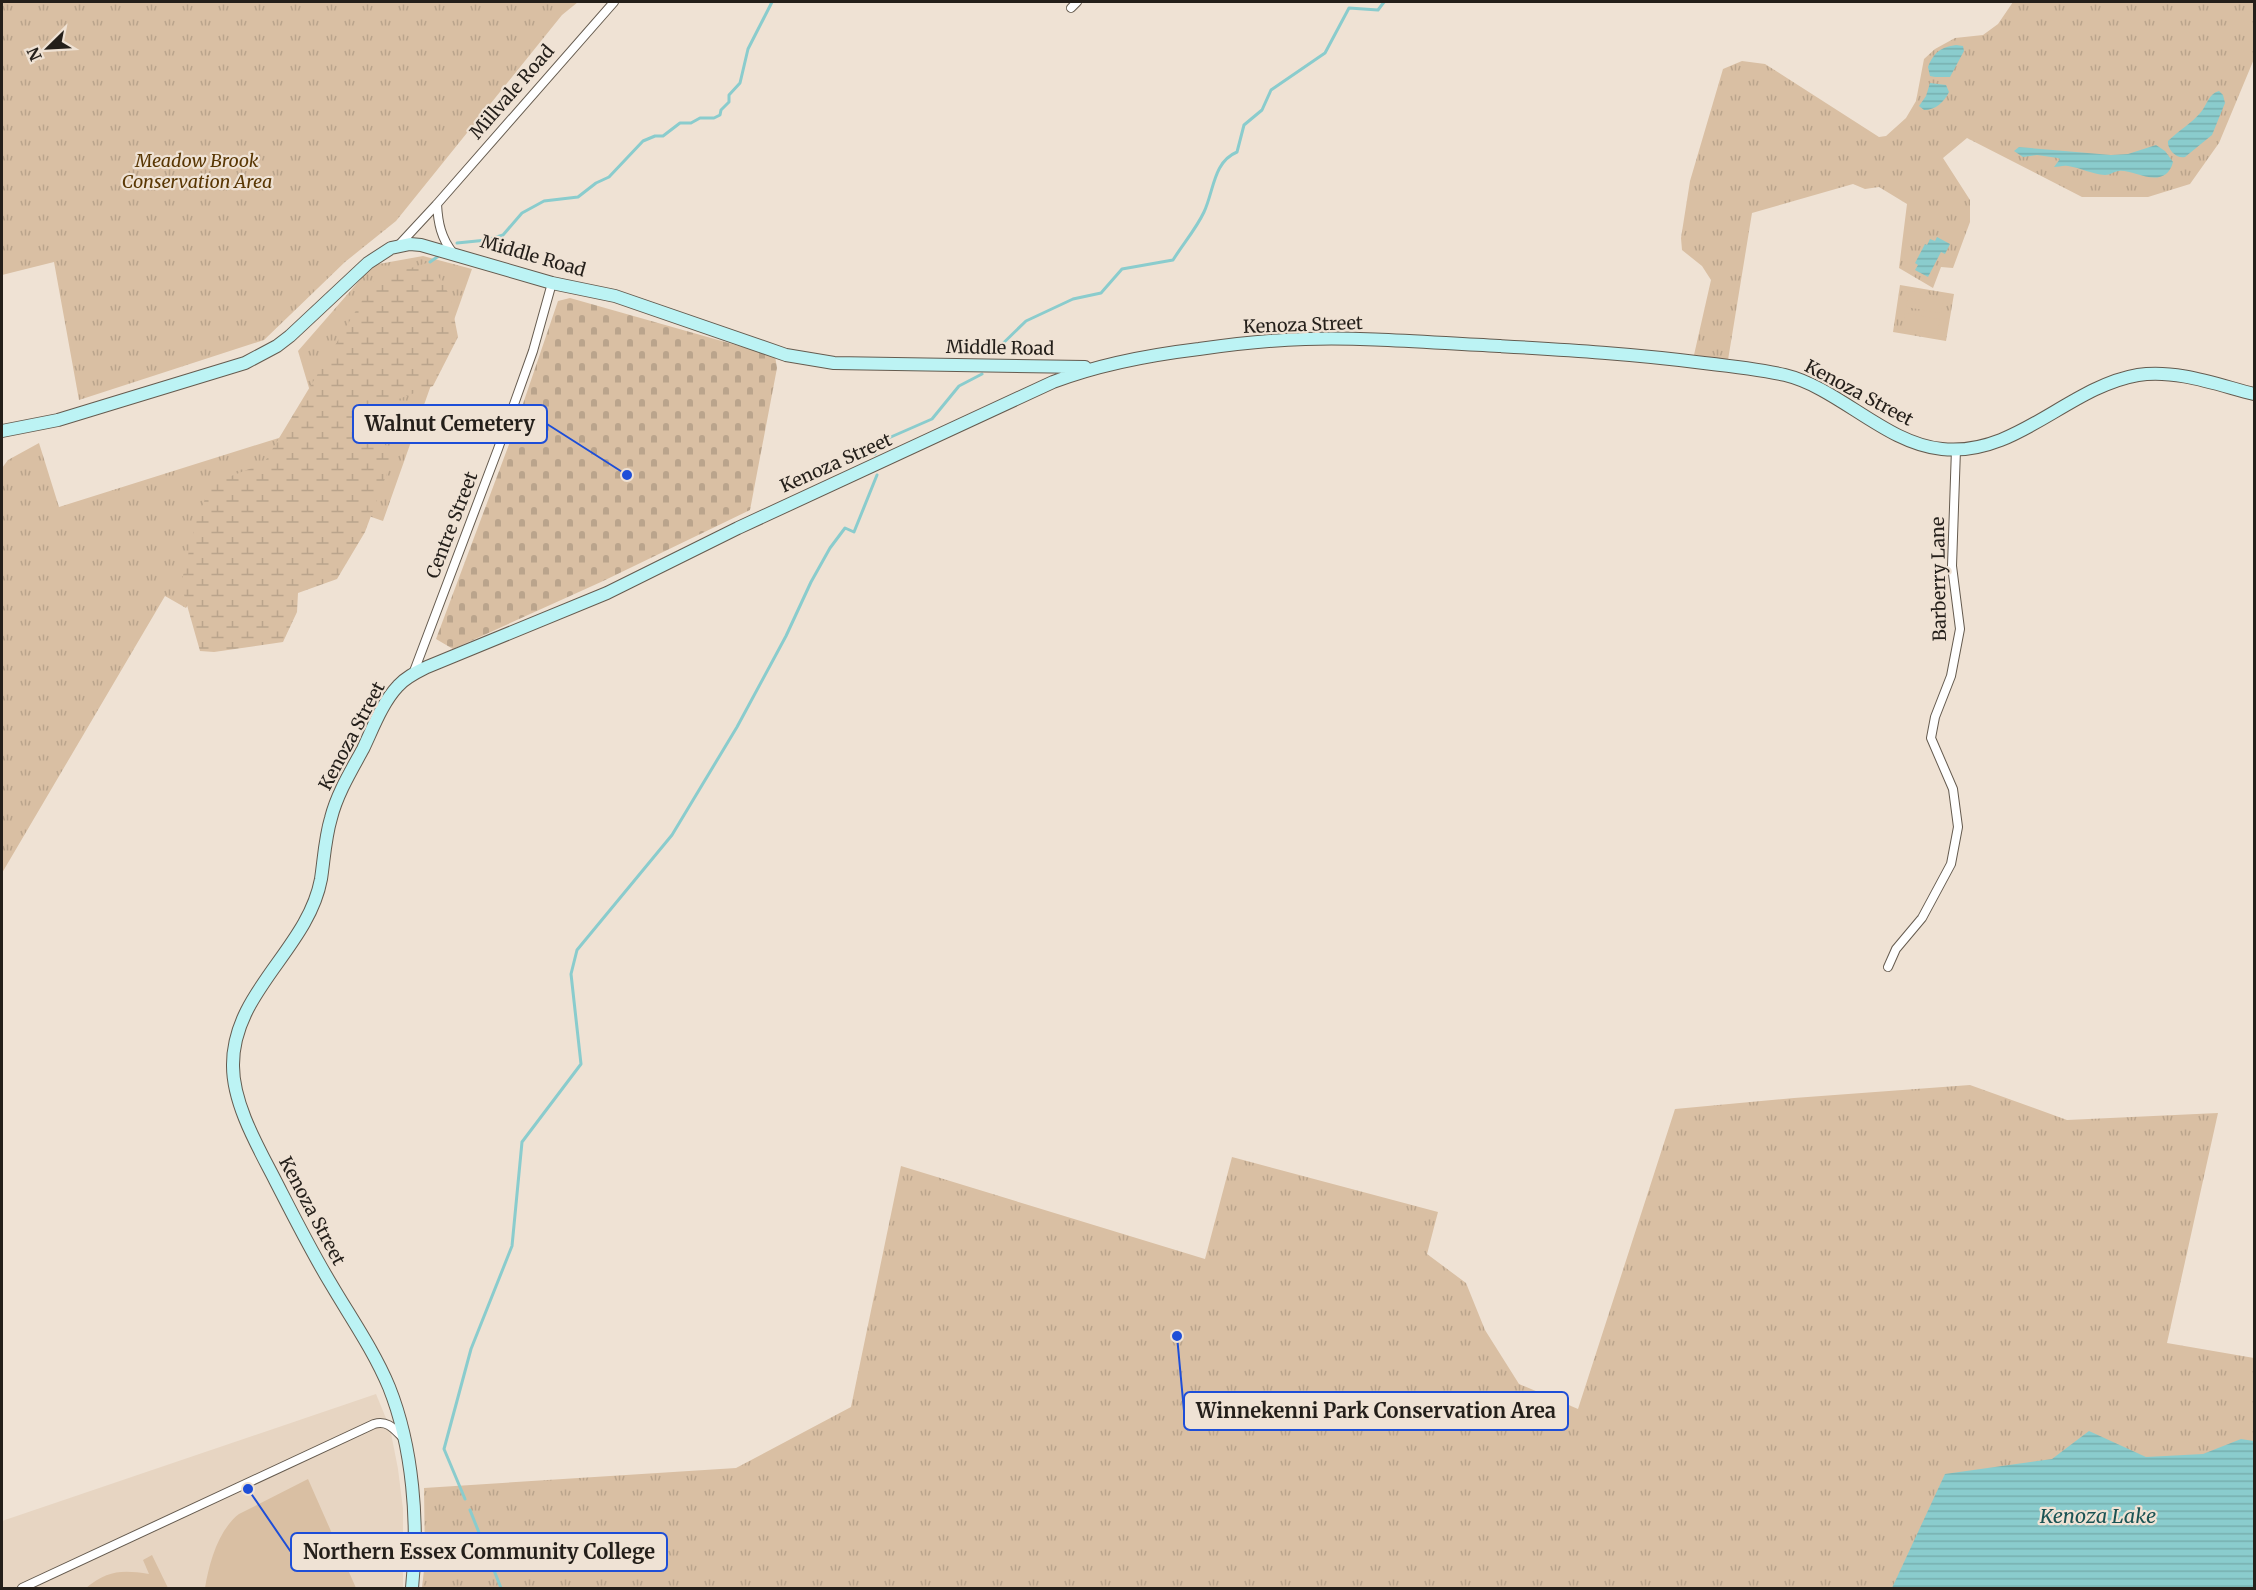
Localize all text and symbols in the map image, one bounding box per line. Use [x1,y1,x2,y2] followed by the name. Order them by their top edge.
[18,18,78,78] north arrow
[464,40,559,143] street label: Millvale Road
[22,44,46,64] text: N
[122,149,272,193] park label: Meadow Brook Conservation Area
[478,230,589,282] street label: Middle Road
[1243,311,1363,338] street label: Kenoza Street
[946,335,1055,360] street label: Middle Road
[1801,354,1918,431] street label: Kenoza Street
[353,405,547,443] callout: Walnut Cemetery
[364,411,535,436] text: Walnut Cemetery
[776,428,895,497] street label: Kenoza Street
[421,468,482,581] street label: Centre Street
[1926,516,1951,642] street label: Barberry Lane
[313,677,390,794] street label: Kenoza Street
[274,1152,351,1269] street label: Kenoza Street
[1184,1392,1568,1430] callout: Winnekenni Park Conservation Area
[1195,1398,1556,1423] text: Winnekenni Park Conservation Area
[2039,1503,2156,1528] water label: Kenoza Lake
[291,1533,667,1571] callout: Northern Essex Community College
[303,1539,655,1564] text: Northern Essex Community College

